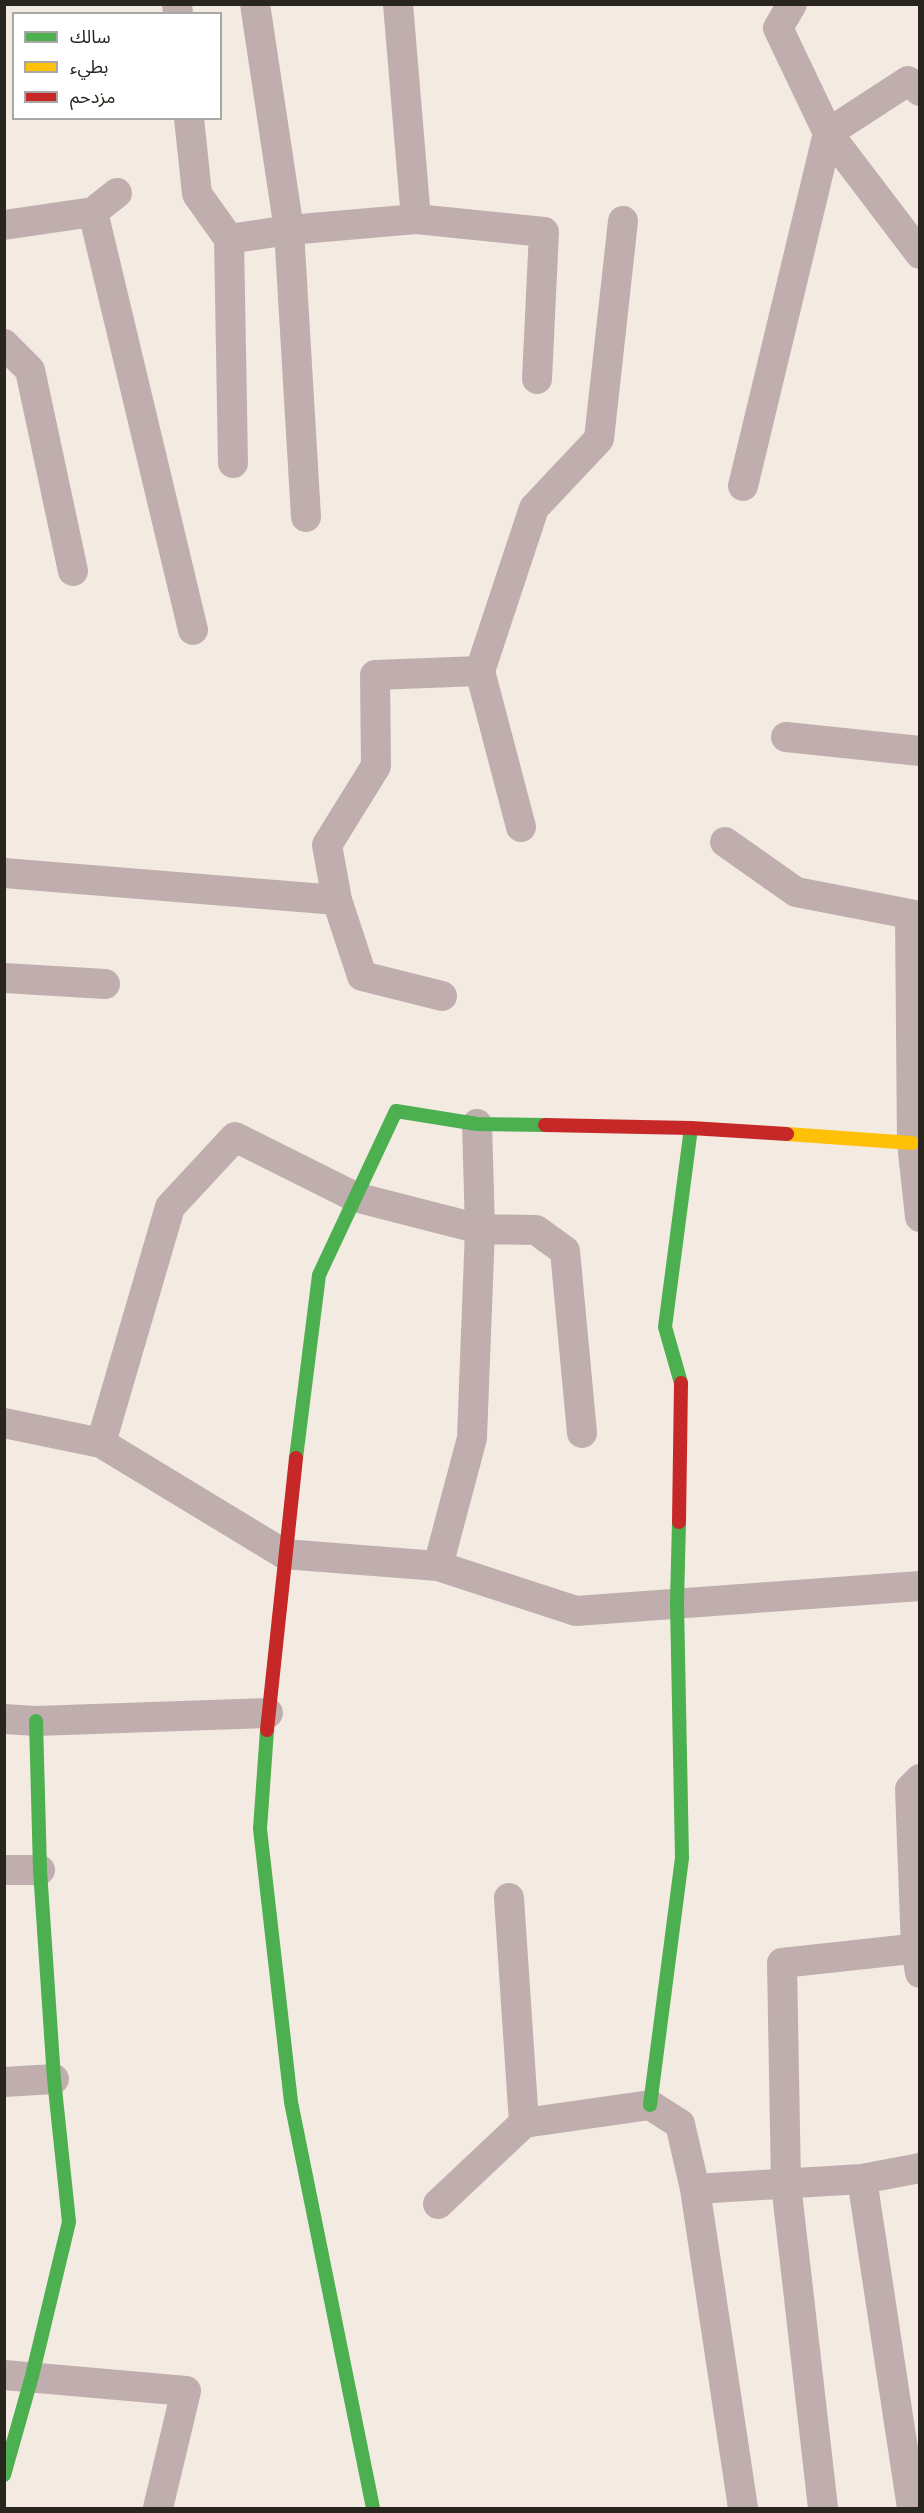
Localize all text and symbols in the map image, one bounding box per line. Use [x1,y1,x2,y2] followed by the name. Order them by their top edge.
[12,12,222,120] legend
[70,25,111,47] text: سالك
[70,55,108,77] text: بطيء
[70,85,115,107] text: مزدحم

